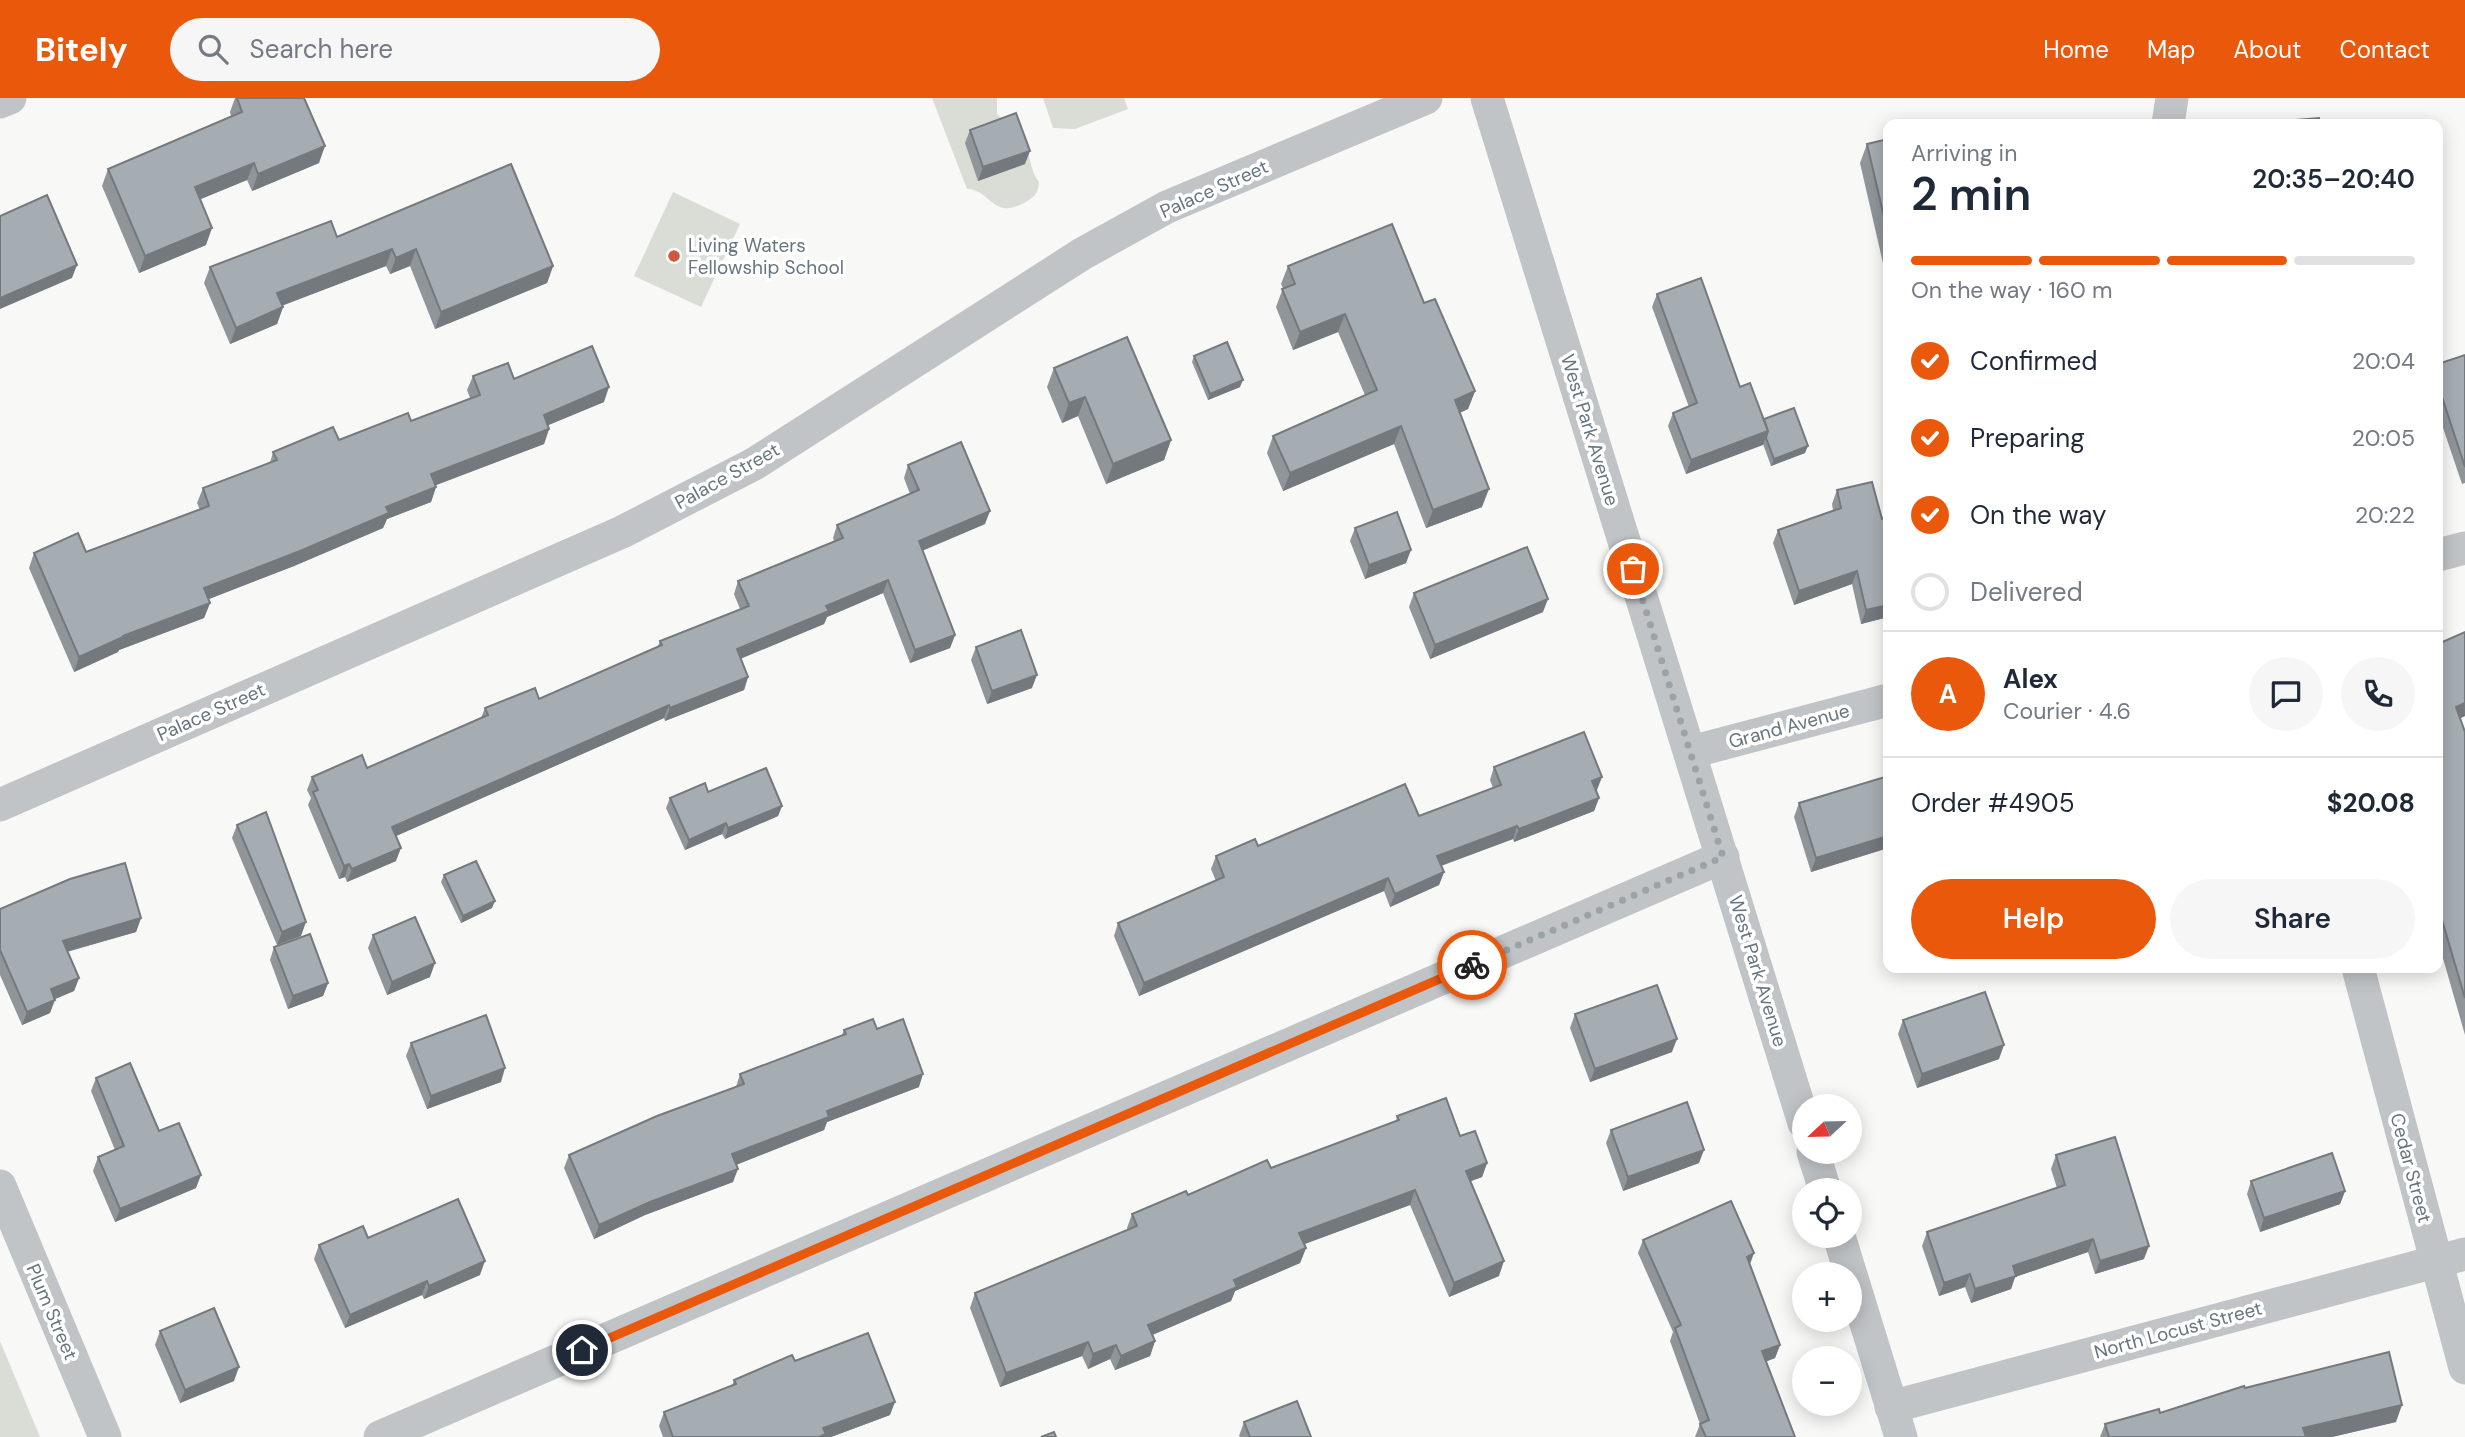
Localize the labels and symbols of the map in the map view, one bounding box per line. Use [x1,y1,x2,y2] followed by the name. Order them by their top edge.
[1156,154,1272,224] street label: Palace Street
[688,233,844,280] place label: Living Waters Fellowship School
[666,248,682,264] marker: Living Waters Fellowship School
[1555,351,1625,509] street label: West Park Avenue
[670,437,784,515] street label: Palace Street
[1603,539,1663,599] pin
[153,677,269,747] street label: Palace Street
[1726,698,1852,754] street label: Grand Avenue
[1723,892,1793,1050] street label: West Park Avenue
[1437,930,1507,1000] courier
[1792,1094,1862,1164] north arrow
[2384,1110,2438,1226] street label: Cedar Street
[21,1260,83,1364] street label: Plum Street
[2091,1296,2265,1364] street label: North Locust Street
[552,1320,612,1380] pin

